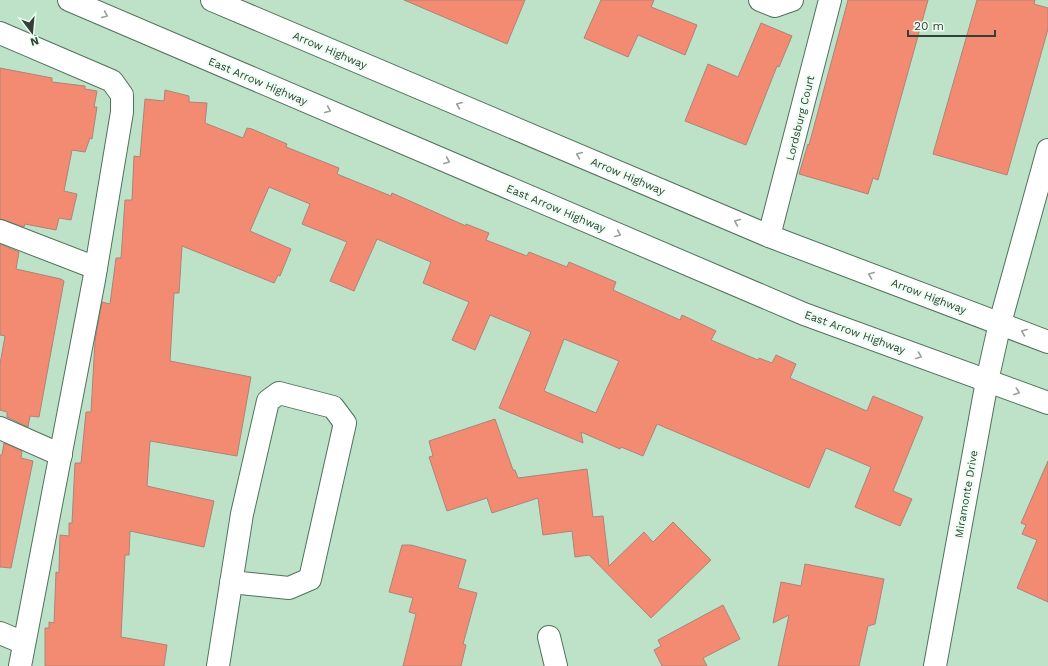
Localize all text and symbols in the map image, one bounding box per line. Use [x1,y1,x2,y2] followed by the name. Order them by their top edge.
[101,11,108,19] one-way arrow
[12,12,52,52] north arrow
[908,12,995,38] scale bar
[914,19,944,33] text: 20 m
[291,29,369,72] street label: Arrow Highway
[29,34,40,49] text: N
[206,55,310,108] street label: East Arrow Highway
[784,74,817,162] street label: Lordsburg Court
[456,101,463,109] one-way arrow
[324,106,331,114] one-way arrow
[575,152,582,160] one-way arrow
[589,155,667,198] street label: Arrow Highway
[444,157,451,165] one-way arrow
[504,182,608,235] street label: East Arrow Highway
[734,219,741,227] one-way arrow
[615,230,622,238] one-way arrow
[868,271,875,279] one-way arrow
[889,276,969,317] street label: Arrow Highway
[803,308,907,357] street label: East Arrow Highway
[1020,329,1027,337] one-way arrow
[916,351,923,360] one-way arrow
[1014,387,1021,395] one-way arrow
[952,449,981,539] street label: Miramonte Drive

